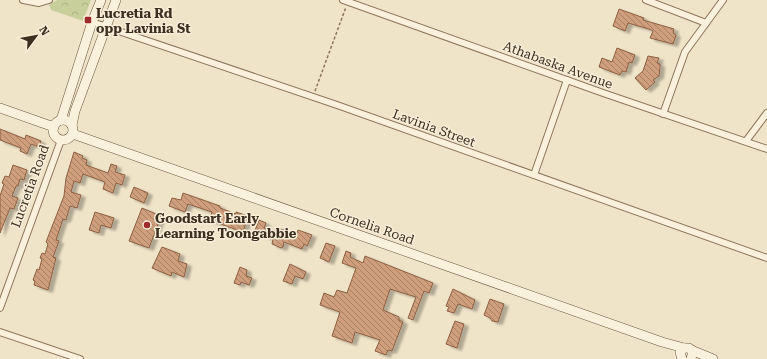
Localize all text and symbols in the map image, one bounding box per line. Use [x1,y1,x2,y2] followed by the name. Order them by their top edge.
[96,6,191,36] place label: Lucretia Rd opp Lavinia St
[83,15,93,25] marker: Lucretia Rd opp Lavinia St
[16,16,56,56] north arrow
[36,24,52,38] text: N
[501,38,615,92] street label: Athabaska Avenue
[391,106,477,150] street label: Lavinia Street
[8,142,52,229] street label: Lucretia Road
[328,204,417,248] street label: Cornelia Road
[155,211,297,241] place label: Goodstart Early Learning Toongabbie
[142,220,152,230] marker: Goodstart Early Learning Toongabbie

